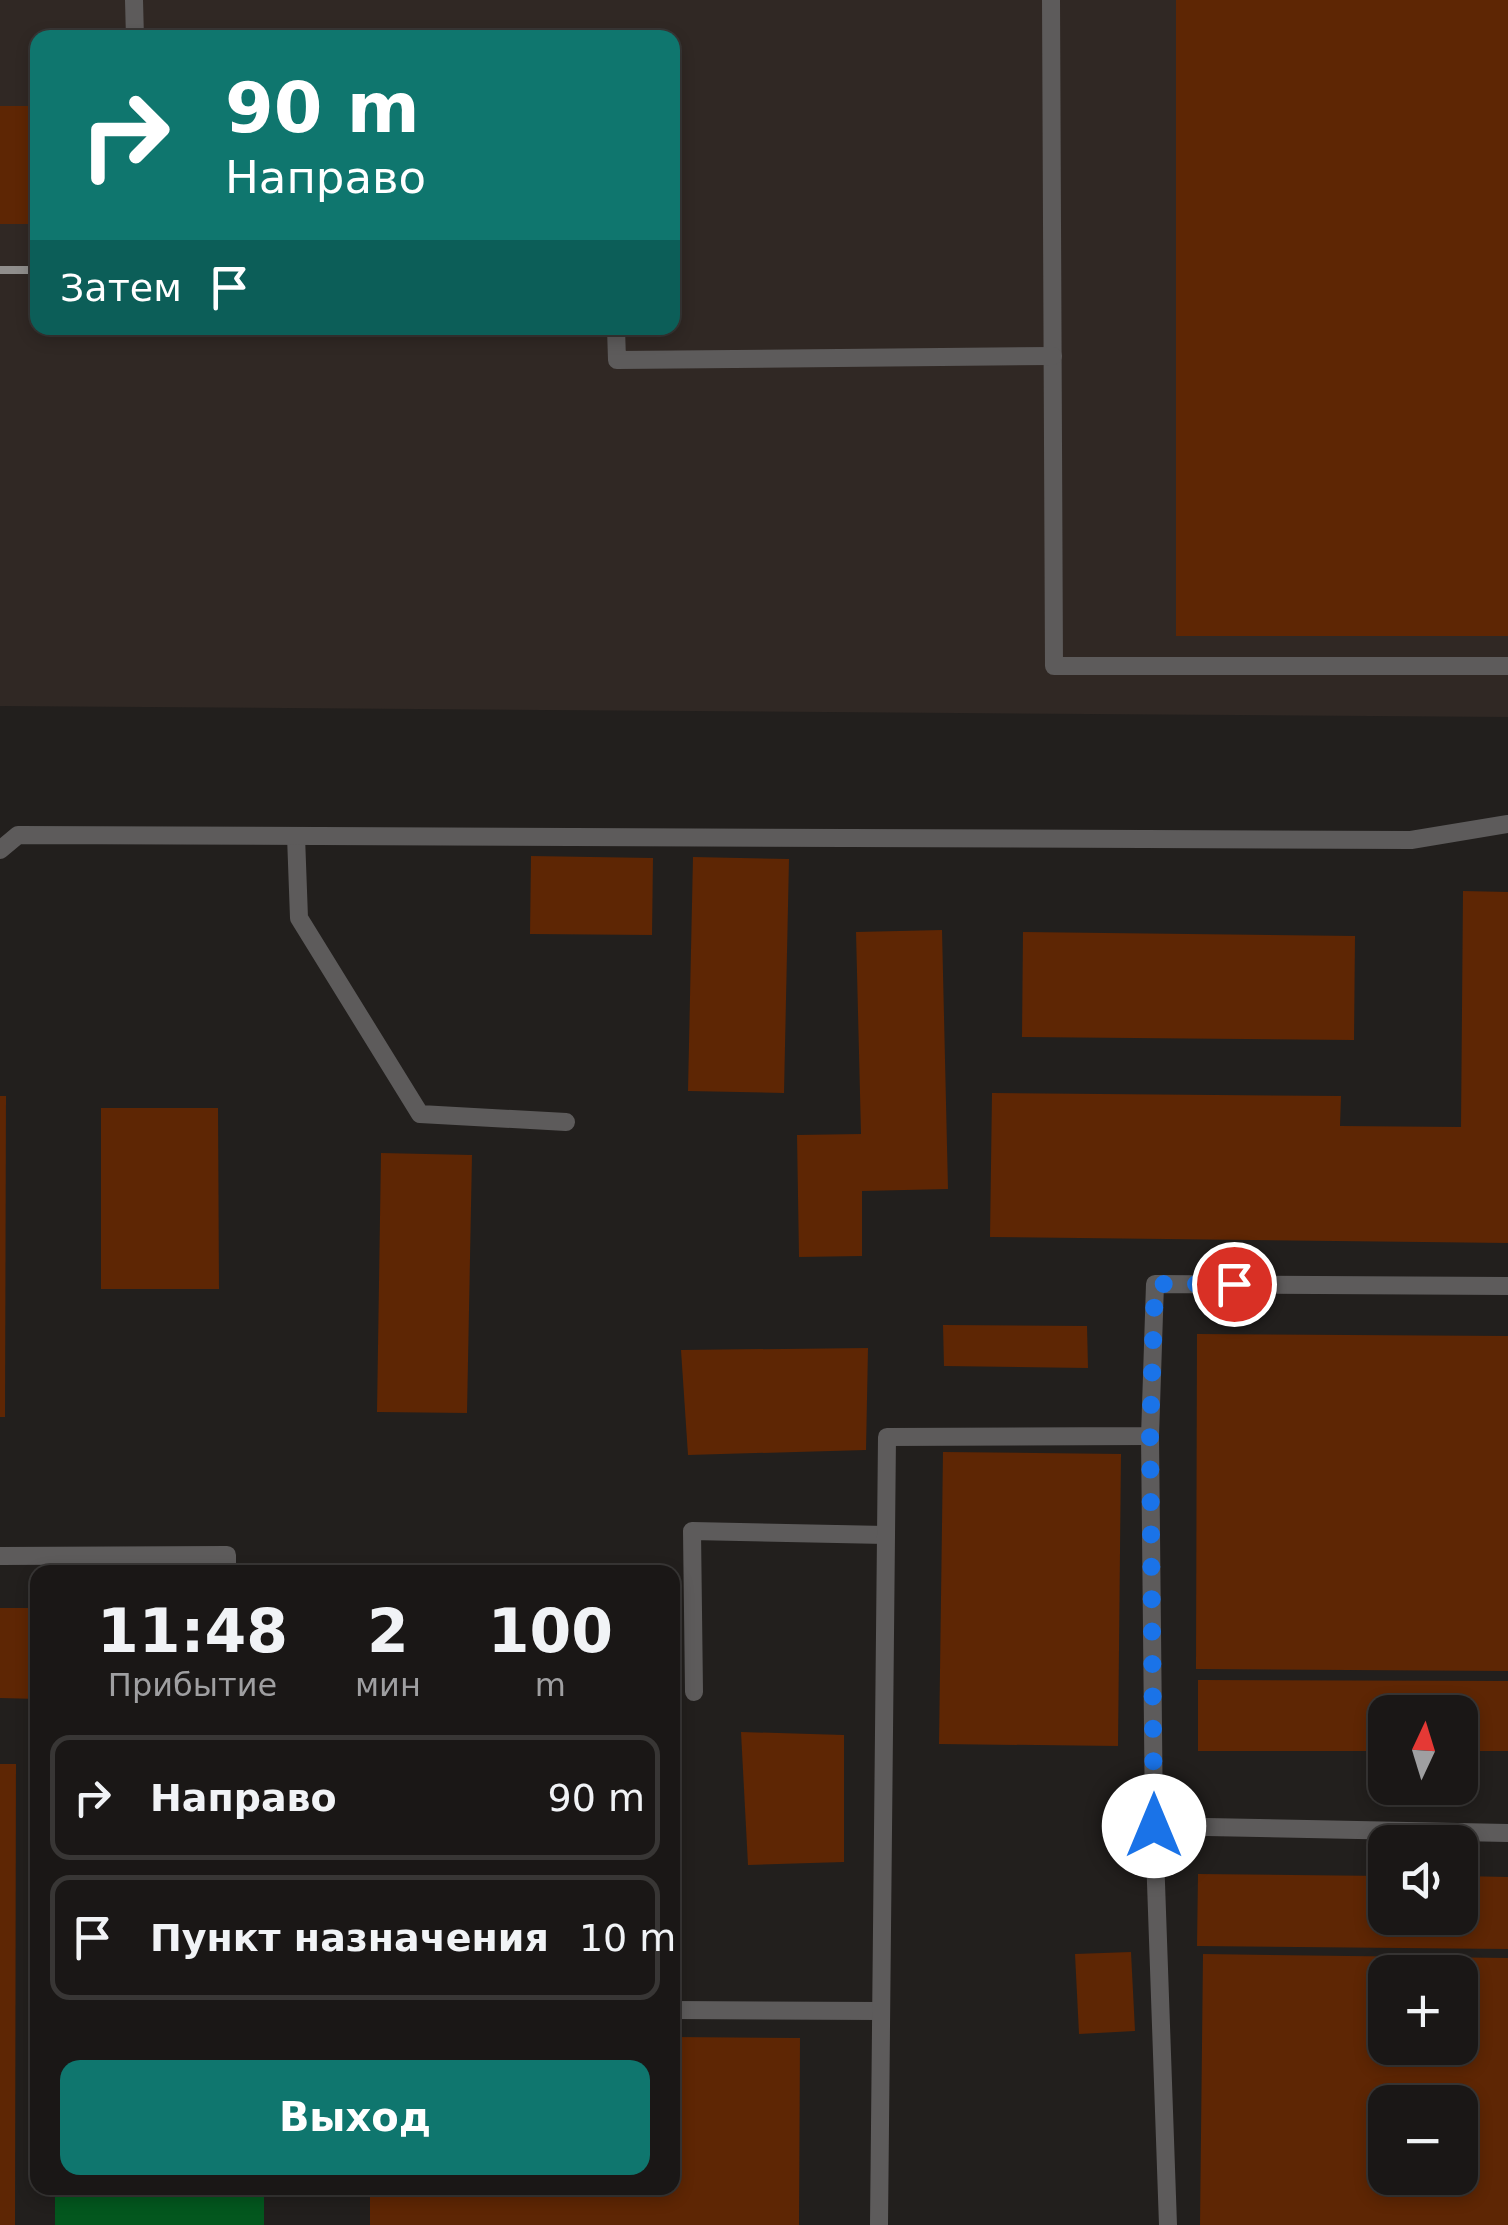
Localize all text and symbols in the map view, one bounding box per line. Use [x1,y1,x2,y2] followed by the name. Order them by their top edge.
[225,67,420,149] text: 90 m
[60,70,190,200] icon: right
[225,151,426,204] text: Направо
[202,260,257,315] icon: arrive
[60,266,182,310] text: Затем
[1192,1242,1277,1327] pin
[1207,1257,1262,1312] icon: arrive
[97,1596,288,1666] text: 11:48
[367,1596,409,1666] text: 2
[488,1596,613,1666] text: 100
[108,1666,277,1704] text: Прибытие
[355,1666,421,1704] text: мин
[535,1666,566,1704] text: m
[1368,1695,1478,1805] north arrow
[1368,1695,1478,2195] map controls
[65,1770,120,1825] icon: right
[1102,1774,1206,1878] position arrow
[150,1776,337,1820] text: Направо
[548,1776,645,1820] text: 90 m
[1368,1825,1478,1935] button: sound
[65,1910,120,1965] icon: arrive
[150,1916,549,1960] text: Пункт назначения
[579,1916,676,1960] text: 10 m
[1368,1955,1478,2065] button: +
[60,2060,650,2175] button: Выход
[1368,2085,1478,2195] button: −

